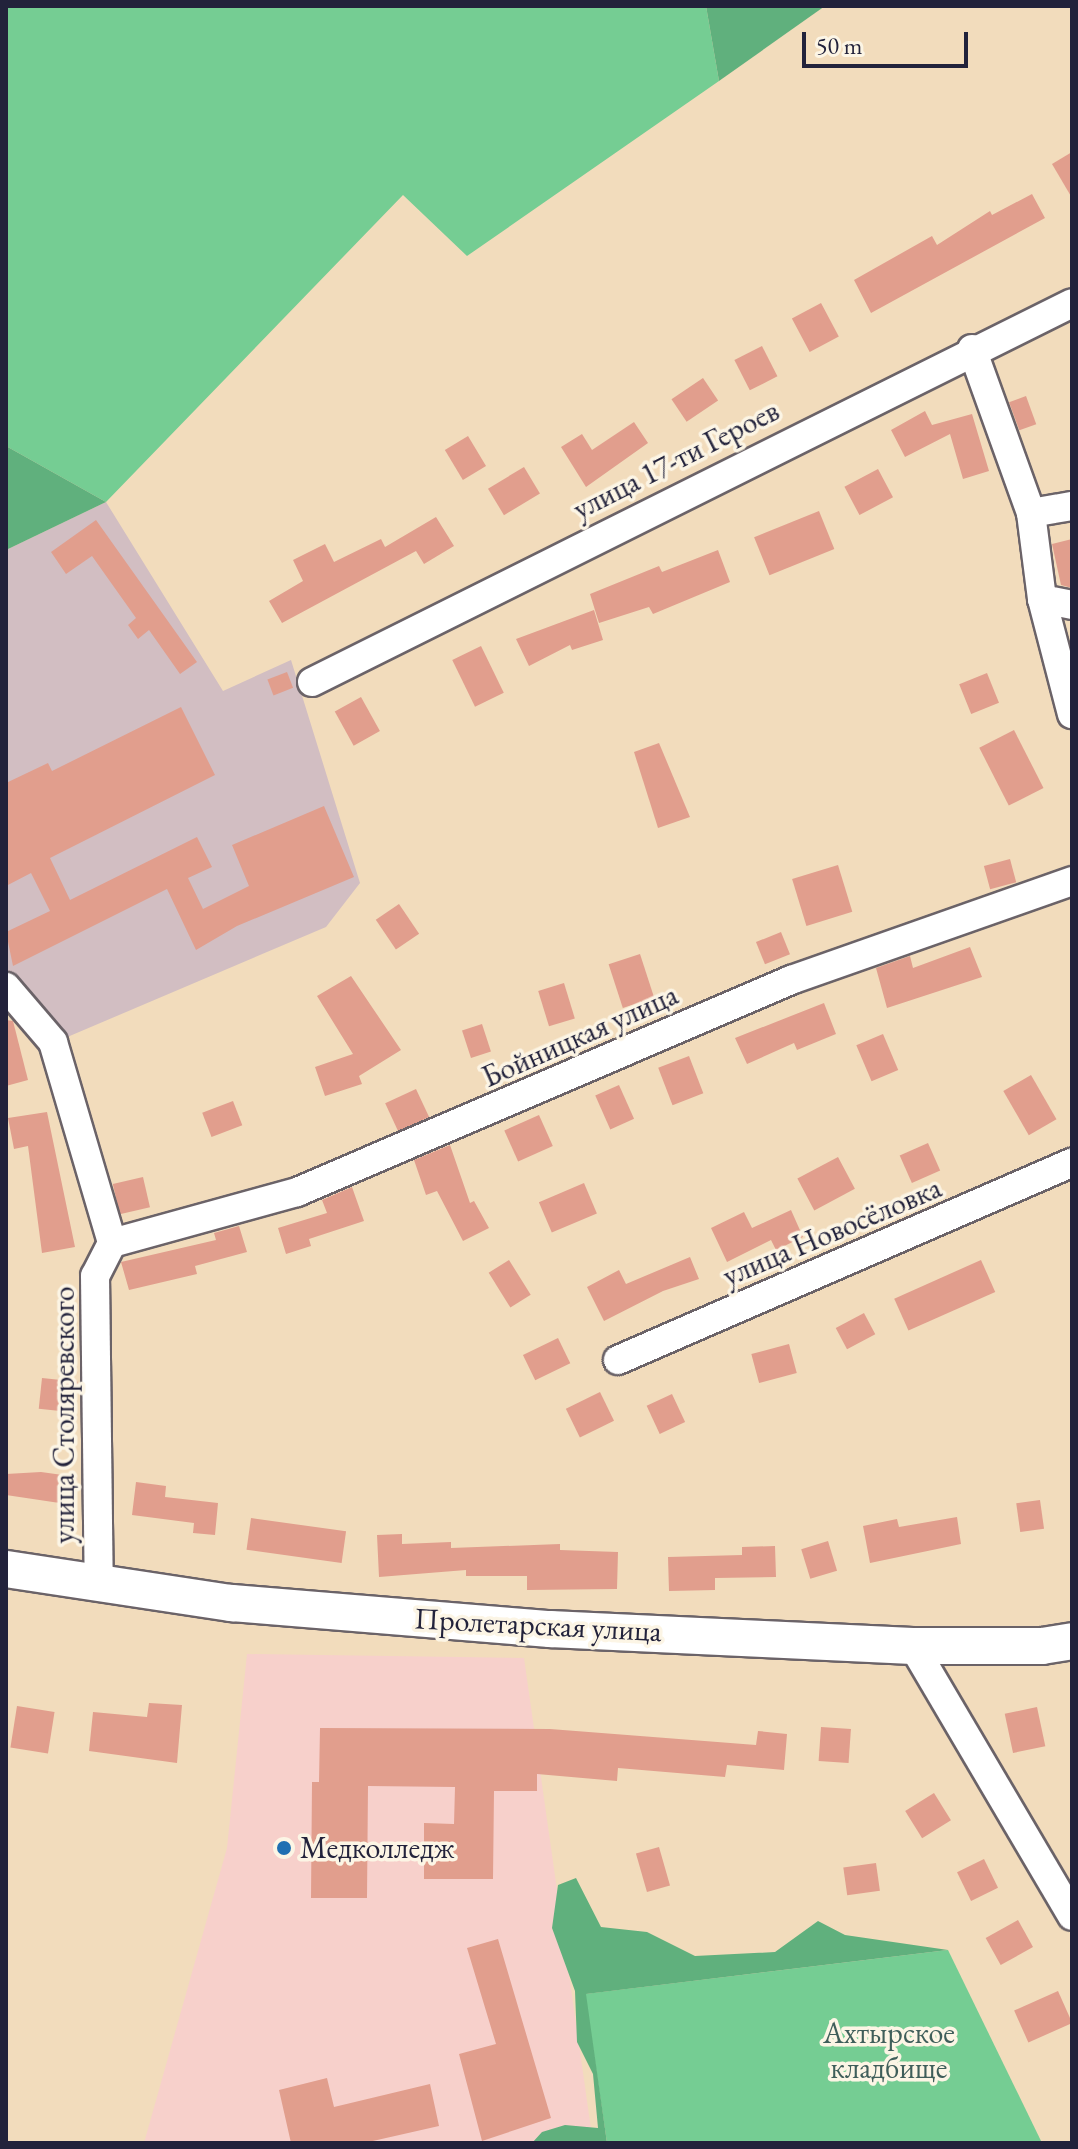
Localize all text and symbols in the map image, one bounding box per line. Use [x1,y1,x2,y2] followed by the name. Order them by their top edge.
[806,16,972,66] scale bar
[816,30,863,61] text: 50 m
[567,393,785,527] street label: улица 17-ти Героев
[477,977,683,1095] street label: Бойницкая улица
[717,1170,947,1294] street label: улица Новосёловка
[46,1286,82,1544] street label: улица Столяревского
[413,1601,663,1649] street label: Пролетарская улица
[300,1830,455,1866] place label: Медколледж
[275,1839,293,1857] marker: Медколледж
[823,2015,955,2086] park label: Ахтырское кладбище

